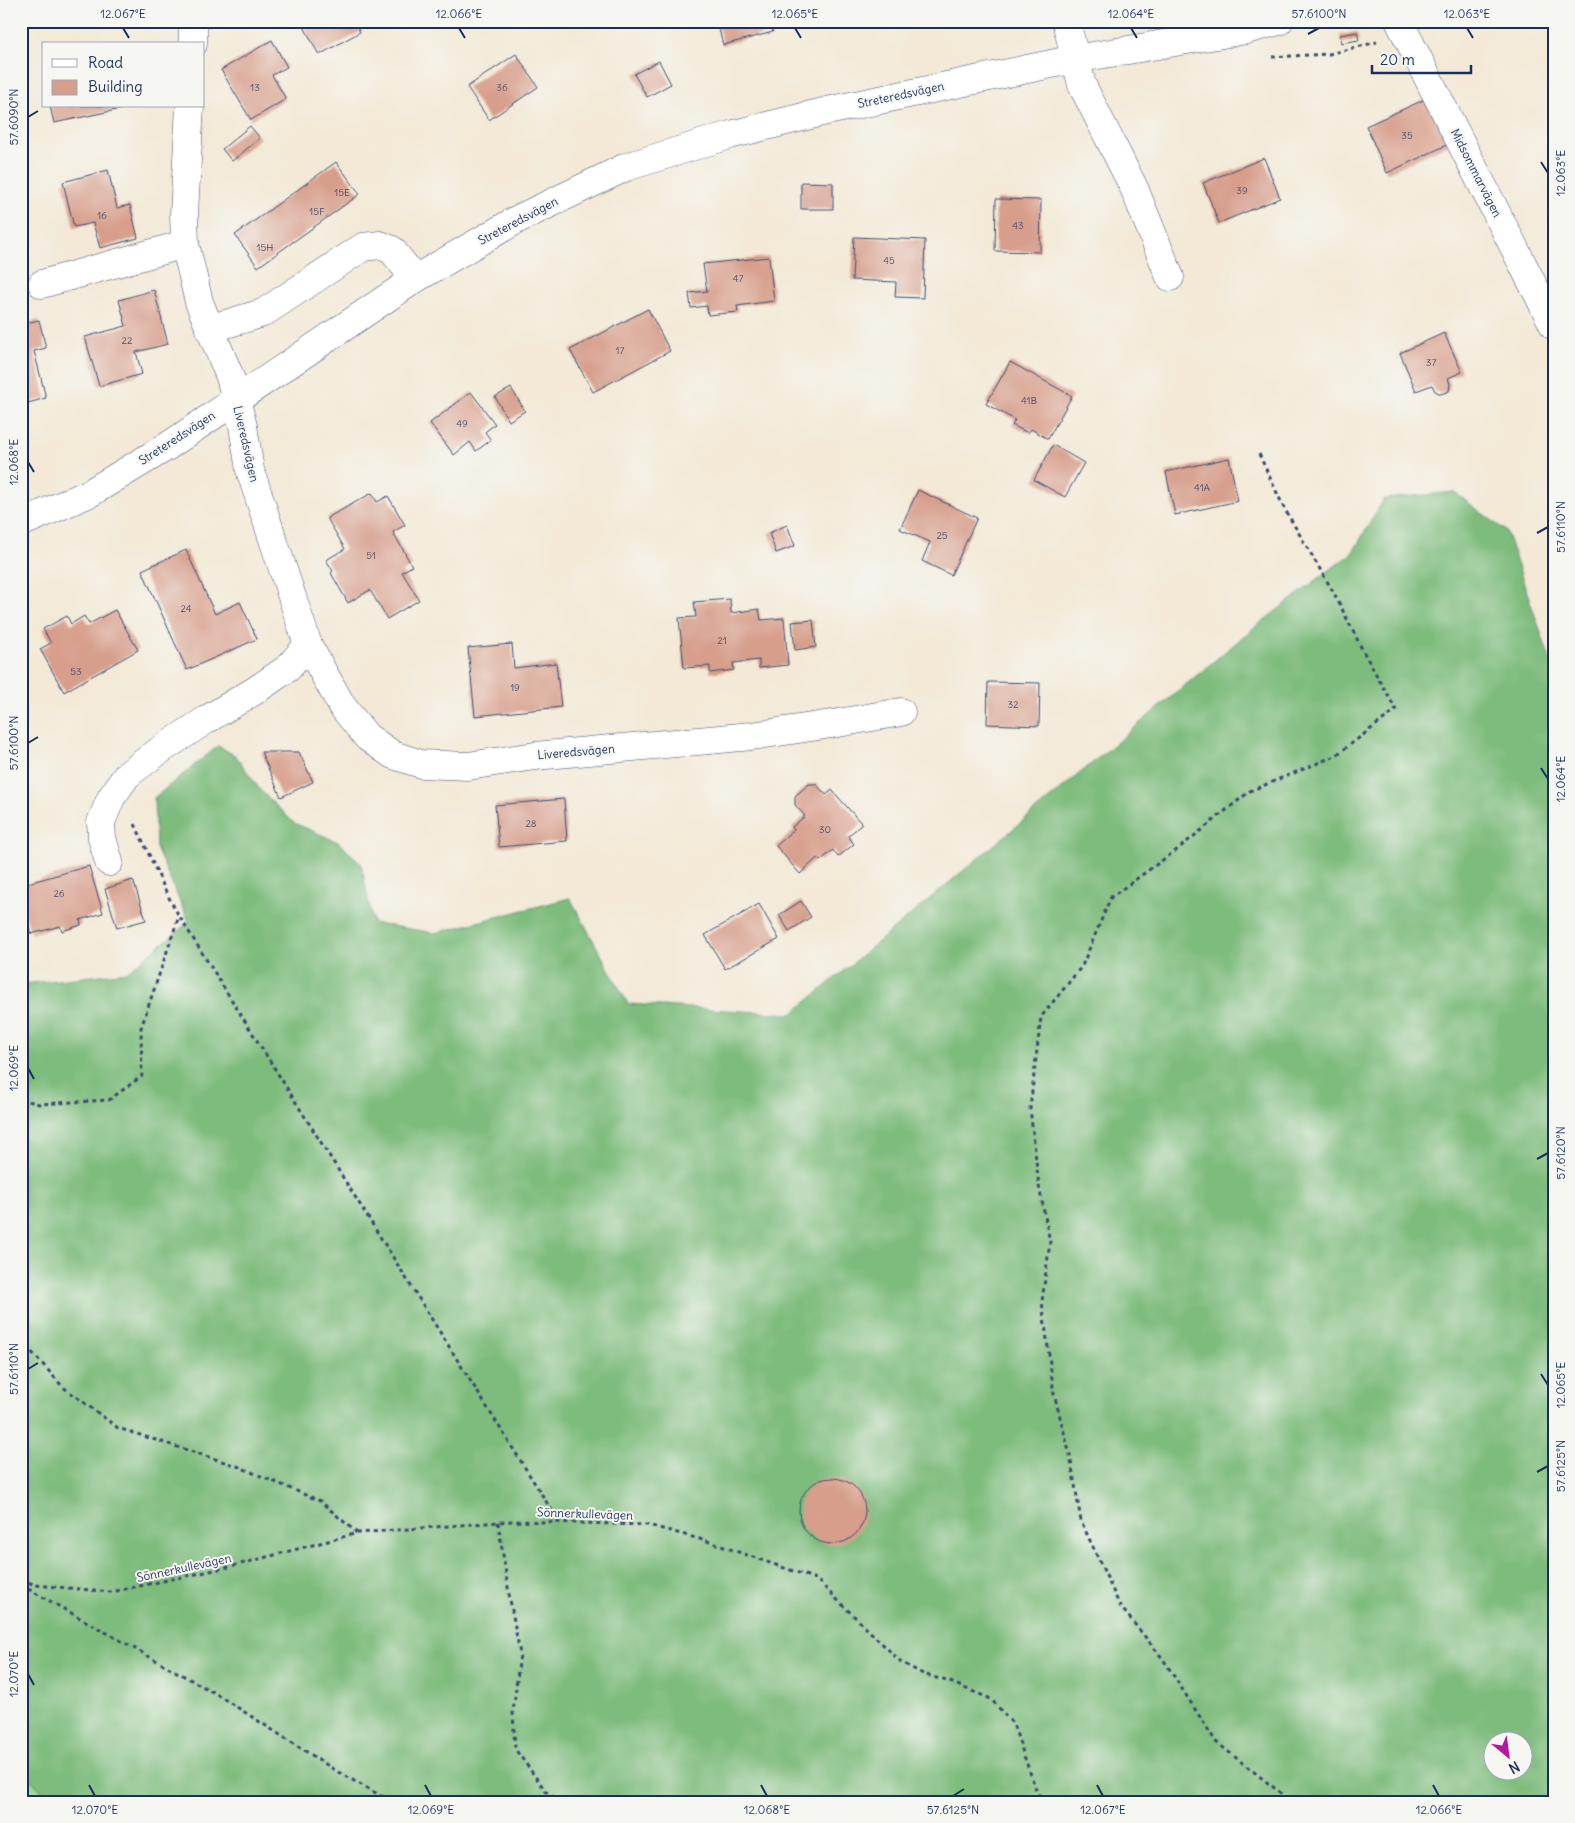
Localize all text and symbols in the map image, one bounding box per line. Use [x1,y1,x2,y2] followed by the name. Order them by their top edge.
[100,6,146,21] text: 12.067°E
[436,6,482,21] text: 12.066°E
[772,6,818,21] text: 12.065°E
[1108,6,1154,21] text: 12.064°E
[1291,6,1347,21] text: 57.6100°N
[1444,6,1490,21] text: 12.063°E
[42,42,205,108] legend
[1372,42,1471,74] scale bar
[1380,50,1415,69] text: 20 m
[88,53,123,72] text: Road
[88,77,143,96] text: Building
[856,78,946,111] street label: Streteredsvägen
[250,81,260,94] house number: 13
[496,81,508,94] house number: 36
[6,88,21,146] text: 57.6090°N
[1448,126,1505,219] street label: Midsommarvägen
[1401,129,1413,142] house number: 35
[1553,150,1568,196] text: 12.063°E
[1236,184,1248,197] house number: 39
[334,186,350,199] house number: 15E
[475,193,560,248] street label: Streteredsvägen
[309,205,325,218] house number: 15F
[97,209,107,222] house number: 16
[1012,219,1024,232] house number: 43
[257,241,273,254] house number: 15H
[883,254,895,267] house number: 45
[733,272,743,285] house number: 47
[122,334,133,347] house number: 22
[616,344,625,357] house number: 17
[1426,356,1436,369] house number: 37
[1021,394,1038,407] house number: 41B
[230,404,263,483] street label: Liveredsvägen
[136,407,218,468] street label: Streteredsvägen
[456,417,468,430] house number: 49
[6,439,21,485] text: 12.068°E
[1194,481,1211,494] house number: 41A
[1553,501,1568,553] text: 57.6110°N
[936,529,948,542] house number: 25
[366,549,376,562] house number: 51
[180,602,192,615] house number: 24
[717,634,727,647] house number: 21
[70,665,82,678] house number: 53
[510,681,520,694] house number: 19
[1007,698,1019,711] house number: 32
[6,715,21,771] text: 57.6100°N
[537,741,615,762] street label: Liveredsvägen
[1553,756,1568,802] text: 12.064°E
[525,817,537,830] house number: 28
[819,823,831,836] house number: 30
[53,887,65,900] house number: 26
[6,1045,21,1091] text: 12.069°E
[1553,1126,1568,1180] text: 57.6120°N
[6,1343,21,1395] text: 57.6110°N
[1553,1362,1568,1408] text: 12.065°E
[1553,1440,1568,1492] text: 57.6125°N
[537,1504,633,1523] street label: Sönnerkullevägen
[135,1550,233,1585] street label: Sönnerkullevägen
[6,1651,21,1697] text: 12.070°E
[1482,1730,1532,1780] north arrow
[1506,1757,1523,1778] text: N
[72,1802,118,1817] text: 12.070°E
[408,1802,454,1817] text: 12.069°E
[744,1802,790,1817] text: 12.068°E
[927,1802,979,1817] text: 57.6125°N
[1080,1802,1126,1817] text: 12.067°E
[1416,1802,1462,1817] text: 12.066°E

